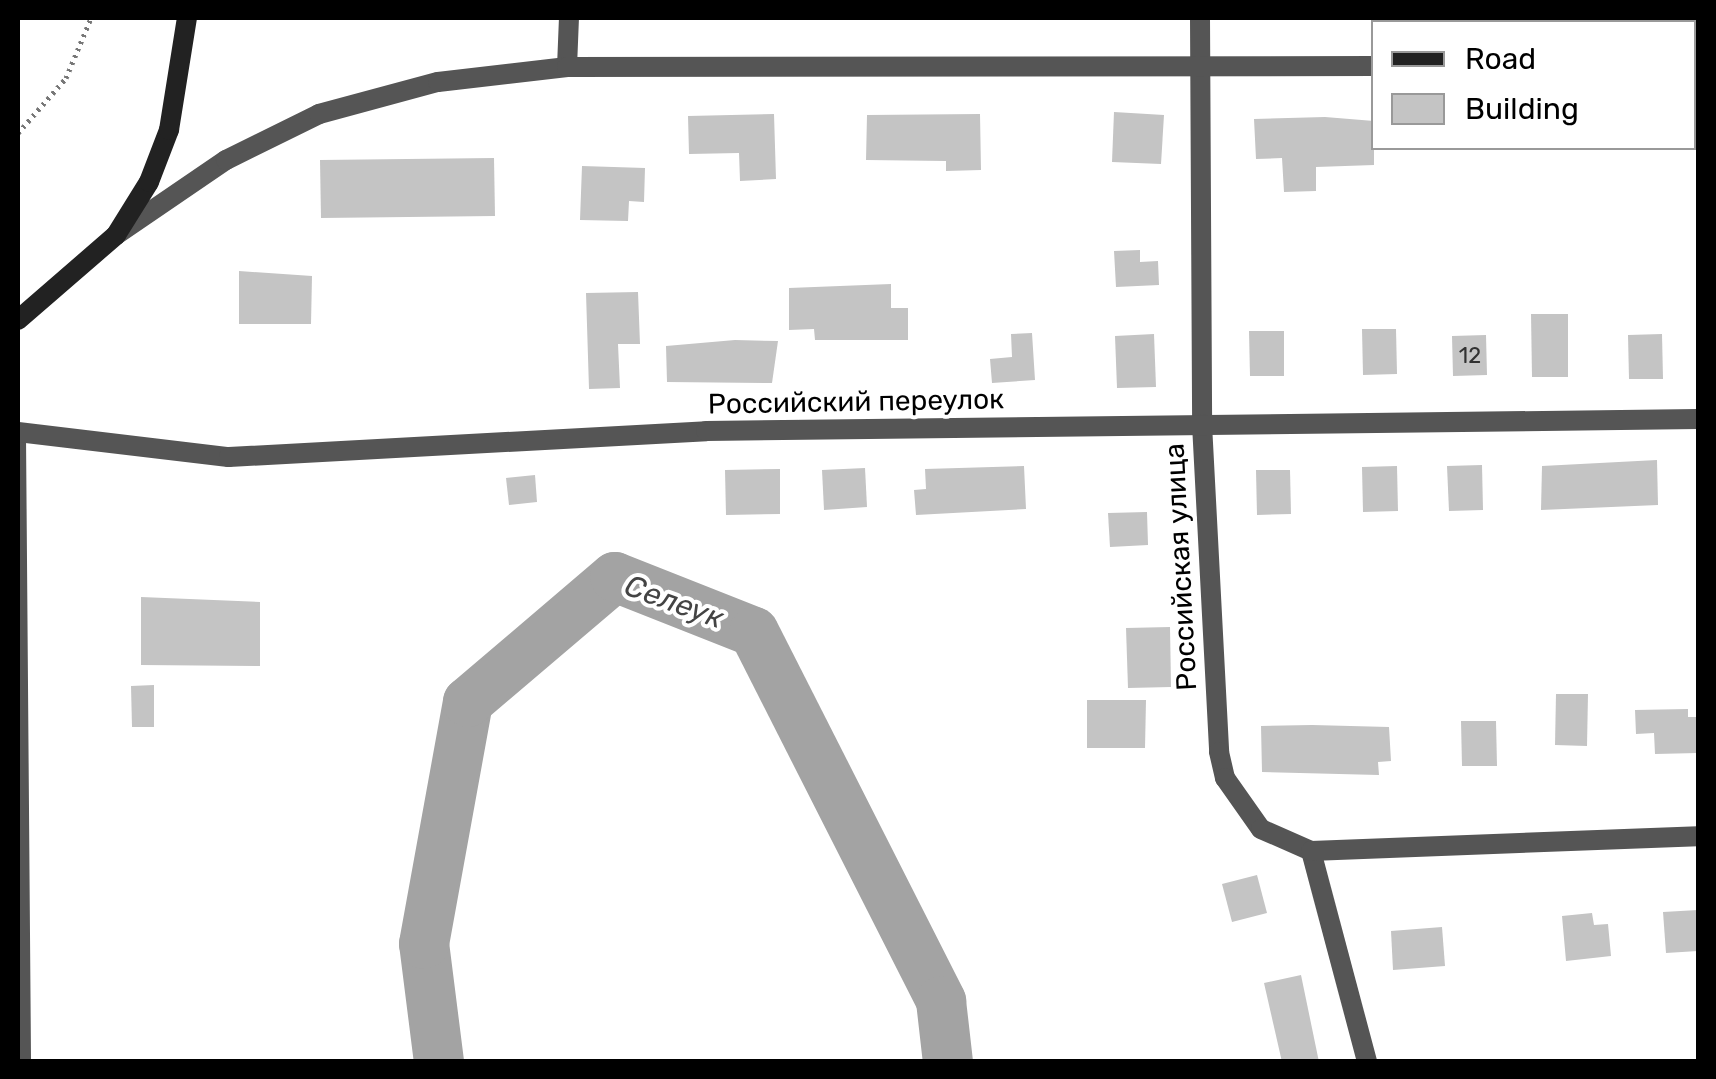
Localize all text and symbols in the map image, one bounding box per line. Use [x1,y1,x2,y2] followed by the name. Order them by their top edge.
[1371,20,1696,150] legend
[1465,41,1536,77] text: Road
[1465,91,1579,127] text: Building
[1459,343,1481,369] house number: 12
[708,383,1004,421] street label: Российский переулок
[1158,442,1204,692] street label: Российская улица
[620,568,728,636] water label: Селеук

